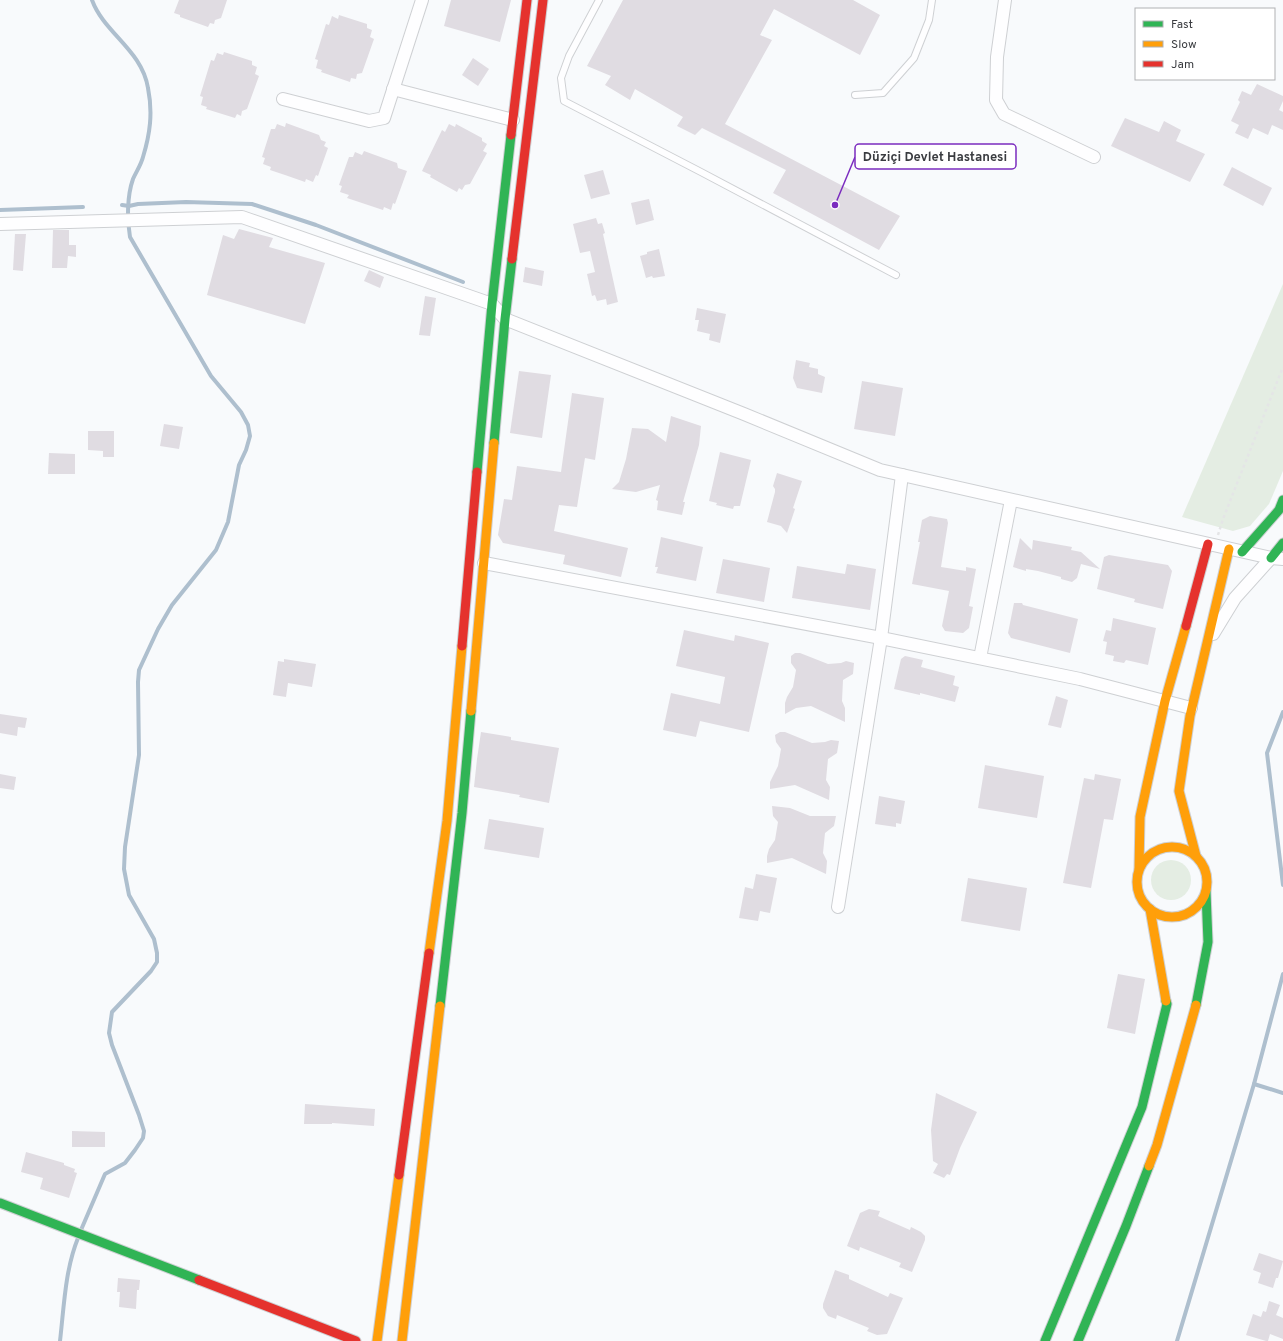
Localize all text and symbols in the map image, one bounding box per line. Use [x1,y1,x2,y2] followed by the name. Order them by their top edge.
[1135,8,1275,80] legend
[1171,17,1193,33] text: Fast
[1171,37,1197,53] text: Slow
[1171,57,1194,73] text: Jam
[855,144,1016,169] callout: Düziçi Devlet Hastanesi
[863,150,1007,166] text: Düziçi Devlet Hastanesi

